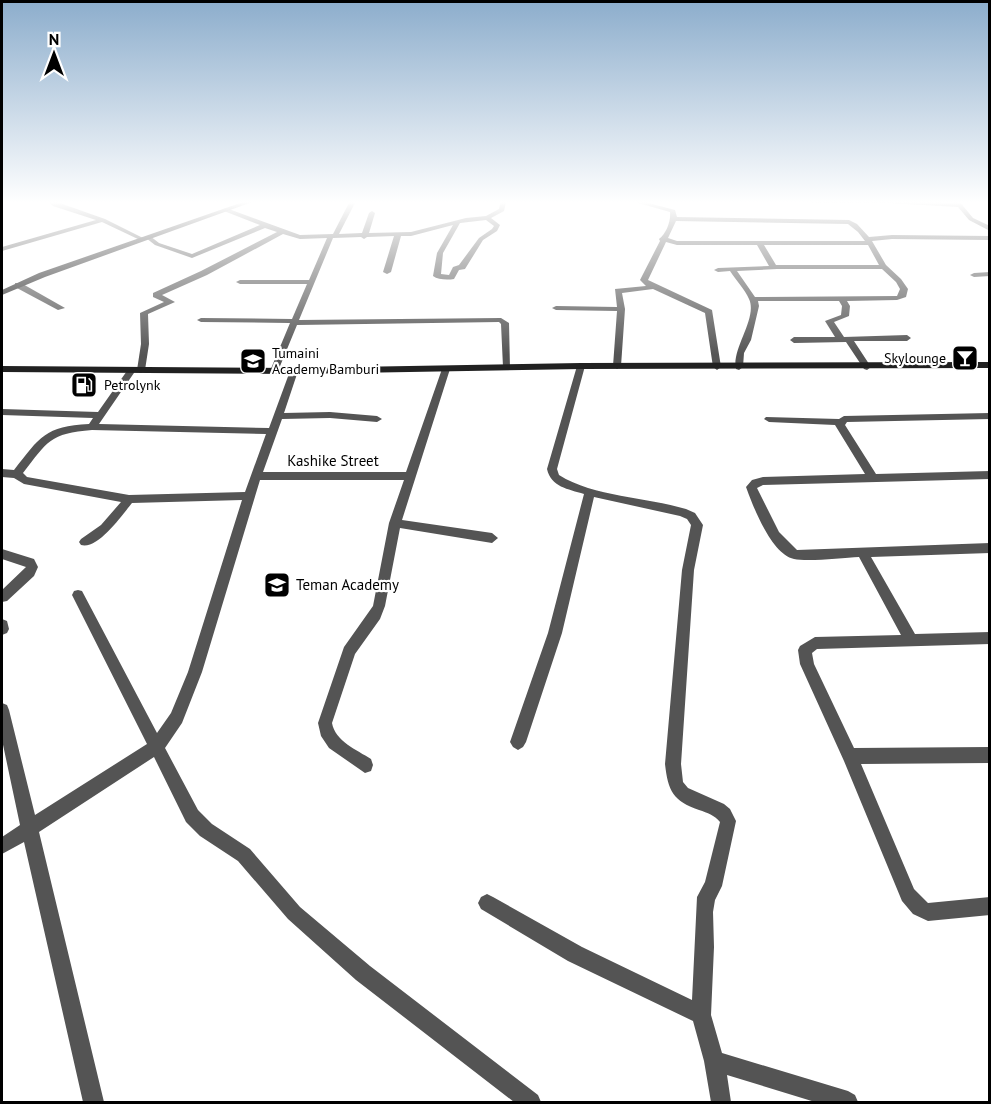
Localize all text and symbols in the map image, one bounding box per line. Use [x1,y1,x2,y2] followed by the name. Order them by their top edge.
[24,24,84,84] north arrow
[49,29,59,49] text: N
[950,343,980,373] bar icon: Skylounge
[272,344,379,378] place label: Tumaini Academy Bamburi
[238,346,268,376] school or university icon: Tumaini Academy Bamburi
[884,349,946,367] place label: Skylounge
[69,370,99,400] fuel station icon: Petrolynk
[104,376,161,394] place label: Petrolynk
[287,451,379,470] street label: Kashike Street
[262,570,292,600] school or university icon: Teman Academy
[296,575,399,594] place label: Teman Academy

